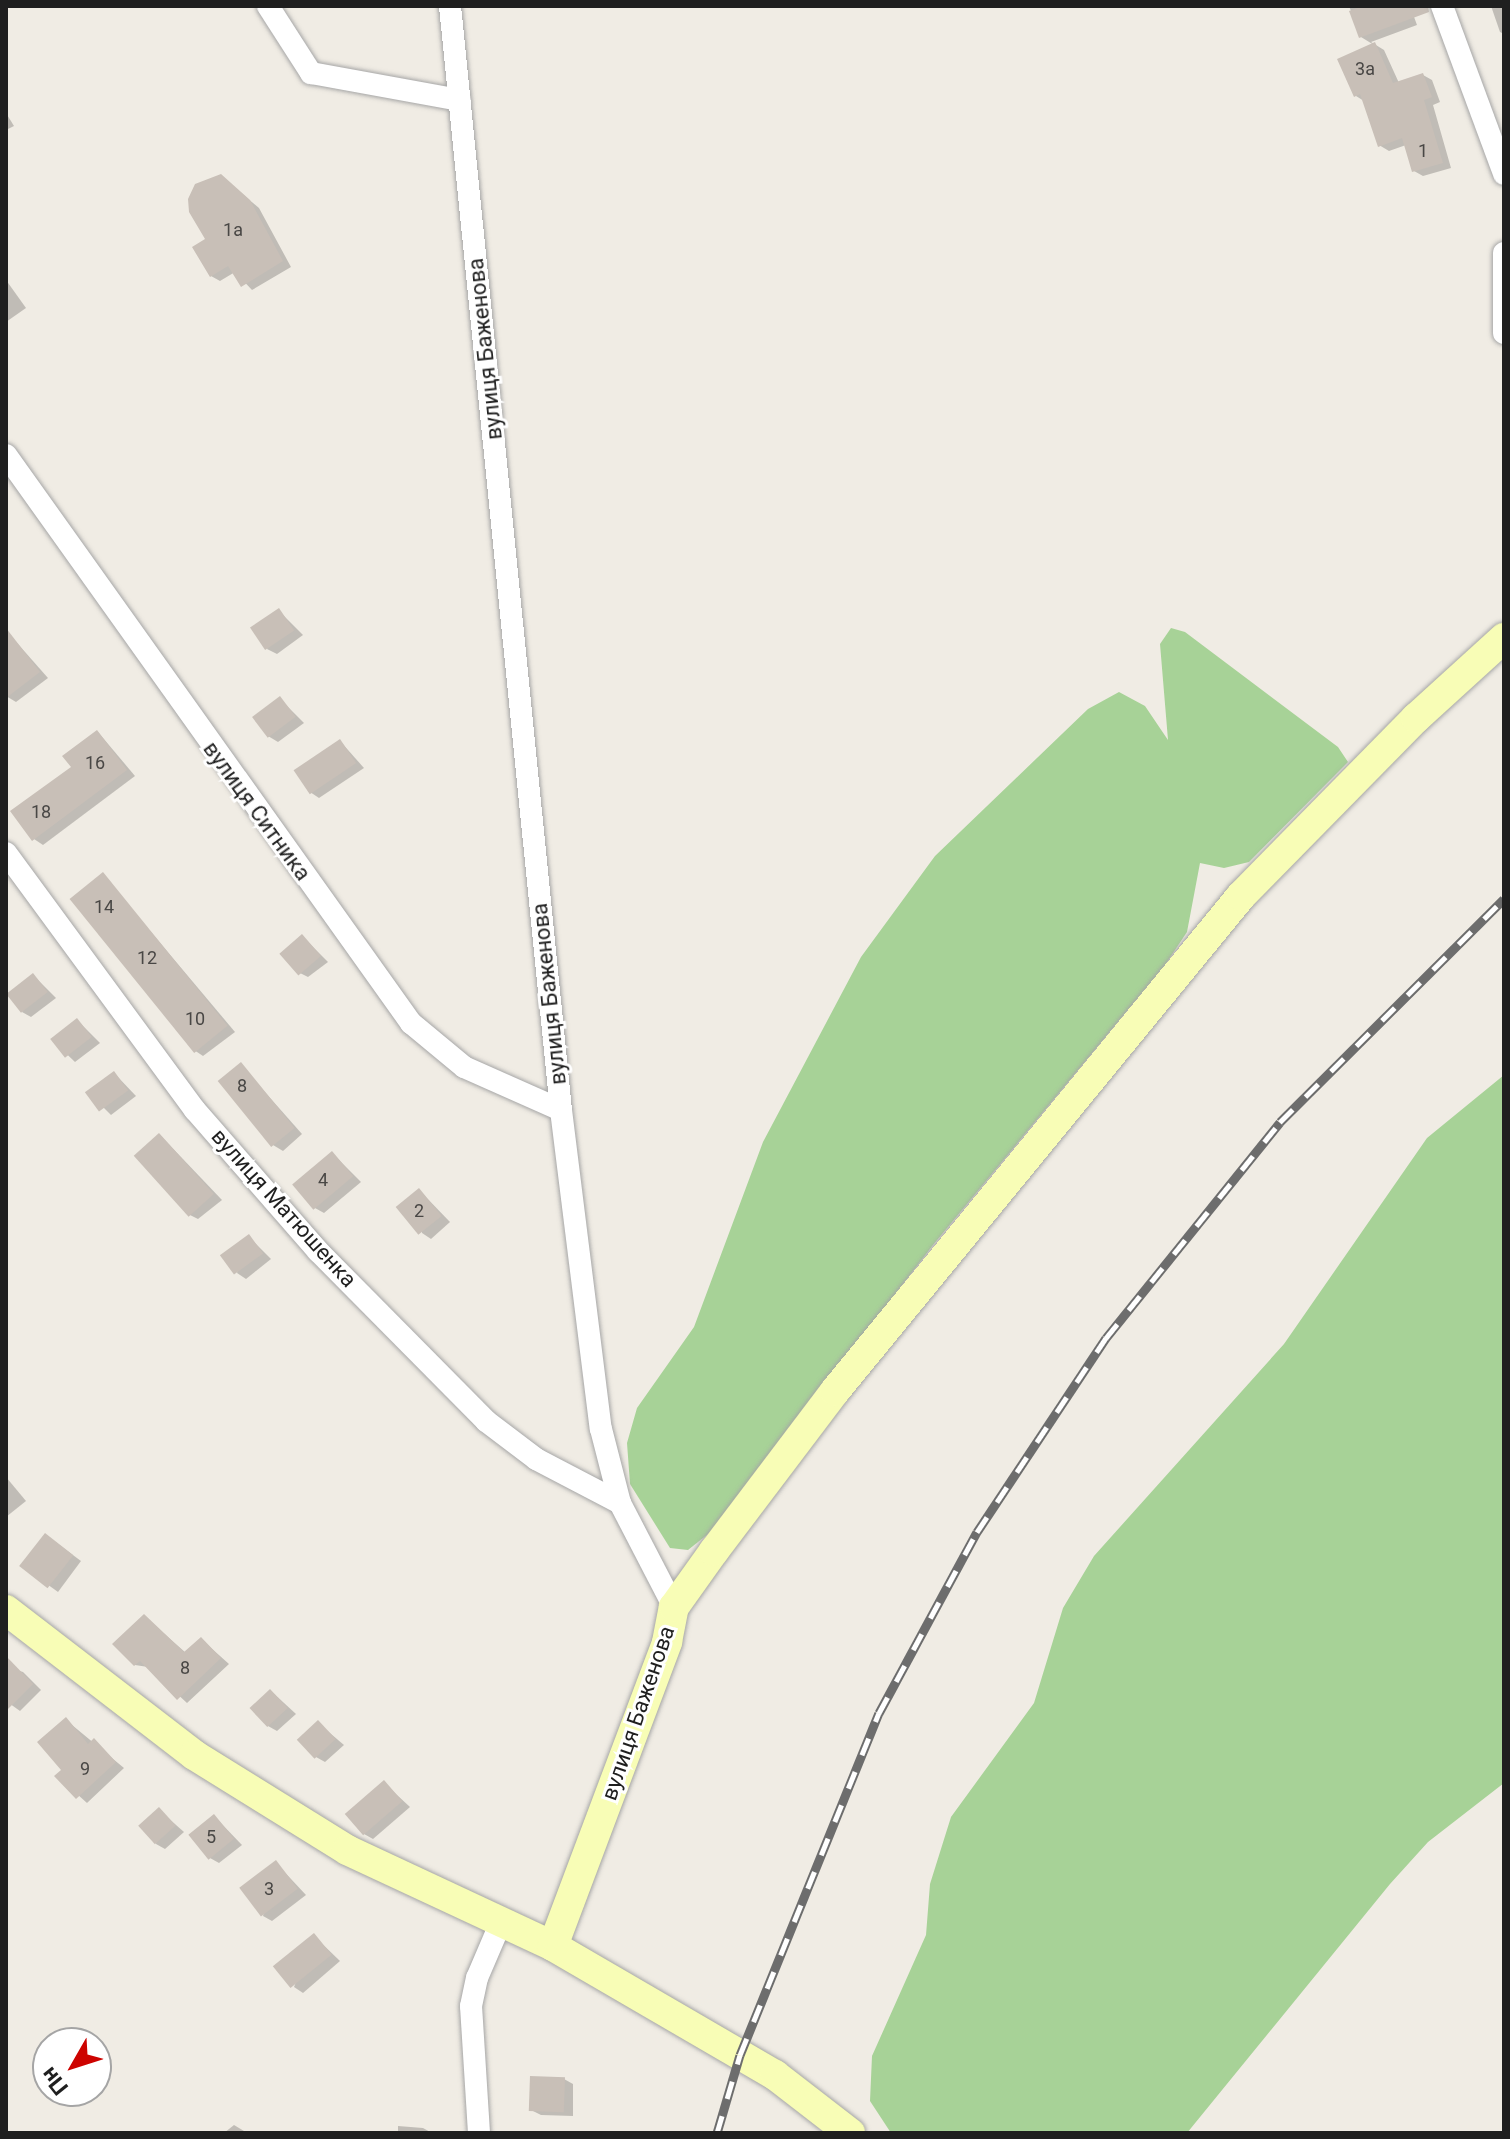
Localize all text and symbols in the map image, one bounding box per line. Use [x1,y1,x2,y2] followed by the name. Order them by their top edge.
[1355,58,1375,80] house number: 3а
[1418,140,1428,162] house number: 1
[223,219,243,241] house number: 1а
[462,257,508,441] street label: вулиця Баженова
[198,736,316,886] street label: вулиця Ситника
[85,752,105,774] house number: 16
[31,801,51,823] house number: 18
[94,896,114,918] house number: 14
[526,902,572,1086] street label: вулиця Баженова
[137,947,157,969] house number: 12
[185,1008,205,1030] house number: 10
[237,1075,247,1097] house number: 8
[206,1123,362,1293] street label: вулиця Матюшенка
[318,1169,328,1191] house number: 4
[414,1200,424,1222] house number: 2
[596,1622,680,1804] street label: вулиця Баженова
[180,1657,190,1679] house number: 8
[80,1758,90,1780] house number: 9
[206,1826,216,1848] house number: 5
[264,1878,274,1900] house number: 3
[32,2027,112,2107] north arrow
[36,2062,73,2100] text: Пн

